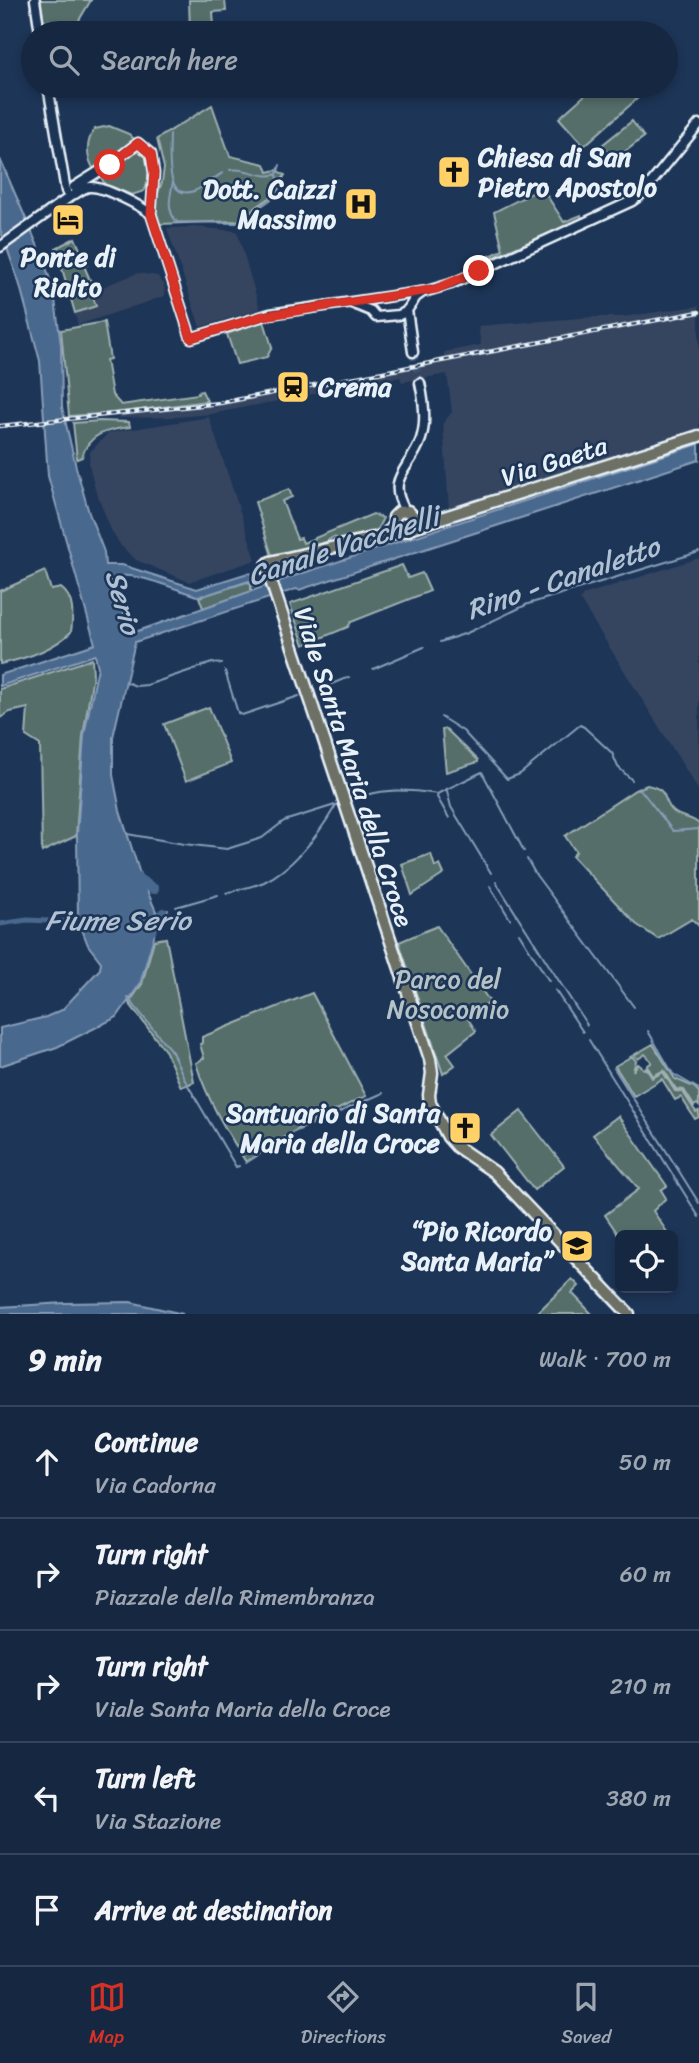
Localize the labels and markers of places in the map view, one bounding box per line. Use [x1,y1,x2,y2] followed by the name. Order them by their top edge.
[477,134,657,210] place label: Chiesa di San Pietro Apostolo
[435,153,473,191] church icon: Chiesa di San Pietro Apostolo
[203,166,338,242] place label: Dott. Caizzi Massimo
[342,185,380,223] hospital icon: Dott. Caizzi Massimo
[49,201,87,239] hotel icon: Ponte di Rialto
[20,234,118,310] place label: Ponte di Rialto
[317,364,392,410] place label: Crema
[274,368,312,406] station icon: Crema
[225,1090,441,1166] place label: Santuario di Santa Maria della Croce
[446,1109,484,1147] church icon: Santuario di Santa Maria della Croce
[400,1208,555,1284] place label: “Pio Ricordo Santa Maria”
[558,1227,596,1265] school or university icon: “Pio Ricordo Santa Maria”

